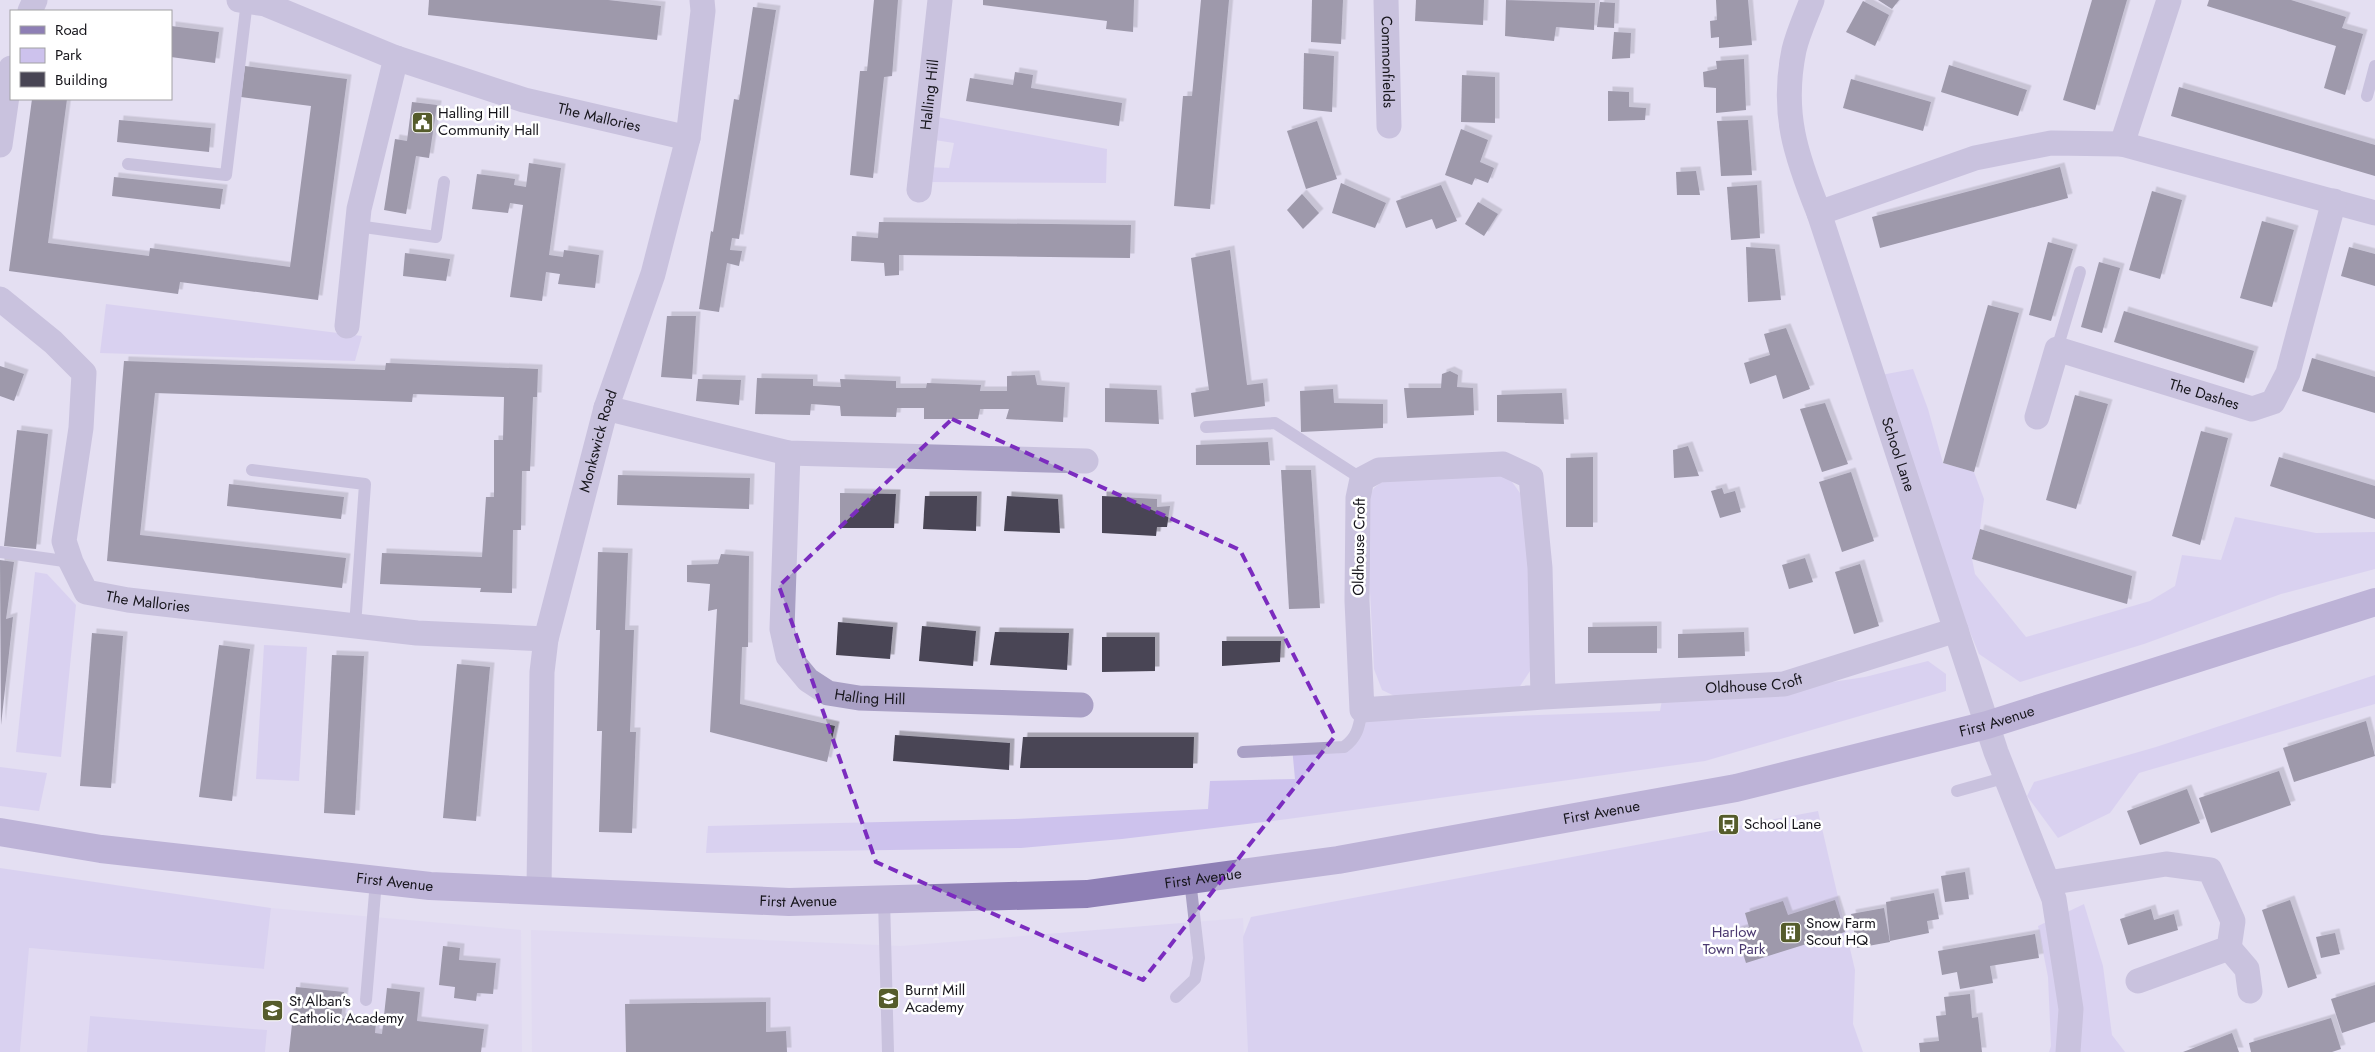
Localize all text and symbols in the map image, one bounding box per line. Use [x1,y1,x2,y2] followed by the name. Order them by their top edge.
[10,10,172,100] legend
[1375,16,1400,108] street label: Commonfields
[55,19,87,41] text: Road
[55,44,82,66] text: Park
[915,58,944,131] street label: Halling Hill
[55,69,107,91] text: Building
[556,97,643,138] street label: The Mallories
[438,102,539,141] place label: Halling Hill Community Hall
[410,110,434,134] public building icon: Halling Hill Community Hall
[2167,373,2242,415] street label: The Dashes
[574,387,623,495] street label: Monkswick Road
[1876,414,1921,495] street label: School Lane
[1347,498,1371,596] street label: Oldhouse Croft
[104,585,191,618] street label: The Mallories
[1705,668,1805,699] street label: Oldhouse Croft
[833,683,906,710] street label: Halling Hill
[1957,700,2038,743] street label: First Avenue
[1561,795,1642,830] street label: First Avenue
[1716,812,1740,836] bus stop icon: School Lane
[1744,813,1821,835] place label: School Lane
[1163,862,1243,894] street label: First Avenue
[355,867,435,897] street label: First Avenue
[759,890,837,913] street label: First Avenue
[1806,912,1876,951] place label: Snow Farm Scout HQ
[1778,920,1802,944] building icon: Snow Farm Scout HQ
[1703,921,1766,960] park label: Harlow Town Park
[905,979,965,1018] place label: Burnt Mill Academy
[877,987,901,1011] school or university icon: Burnt Mill Academy
[289,990,404,1029] place label: St Alban's Catholic Academy
[261,998,285,1022] school or university icon: St Alban's Catholic Academy

